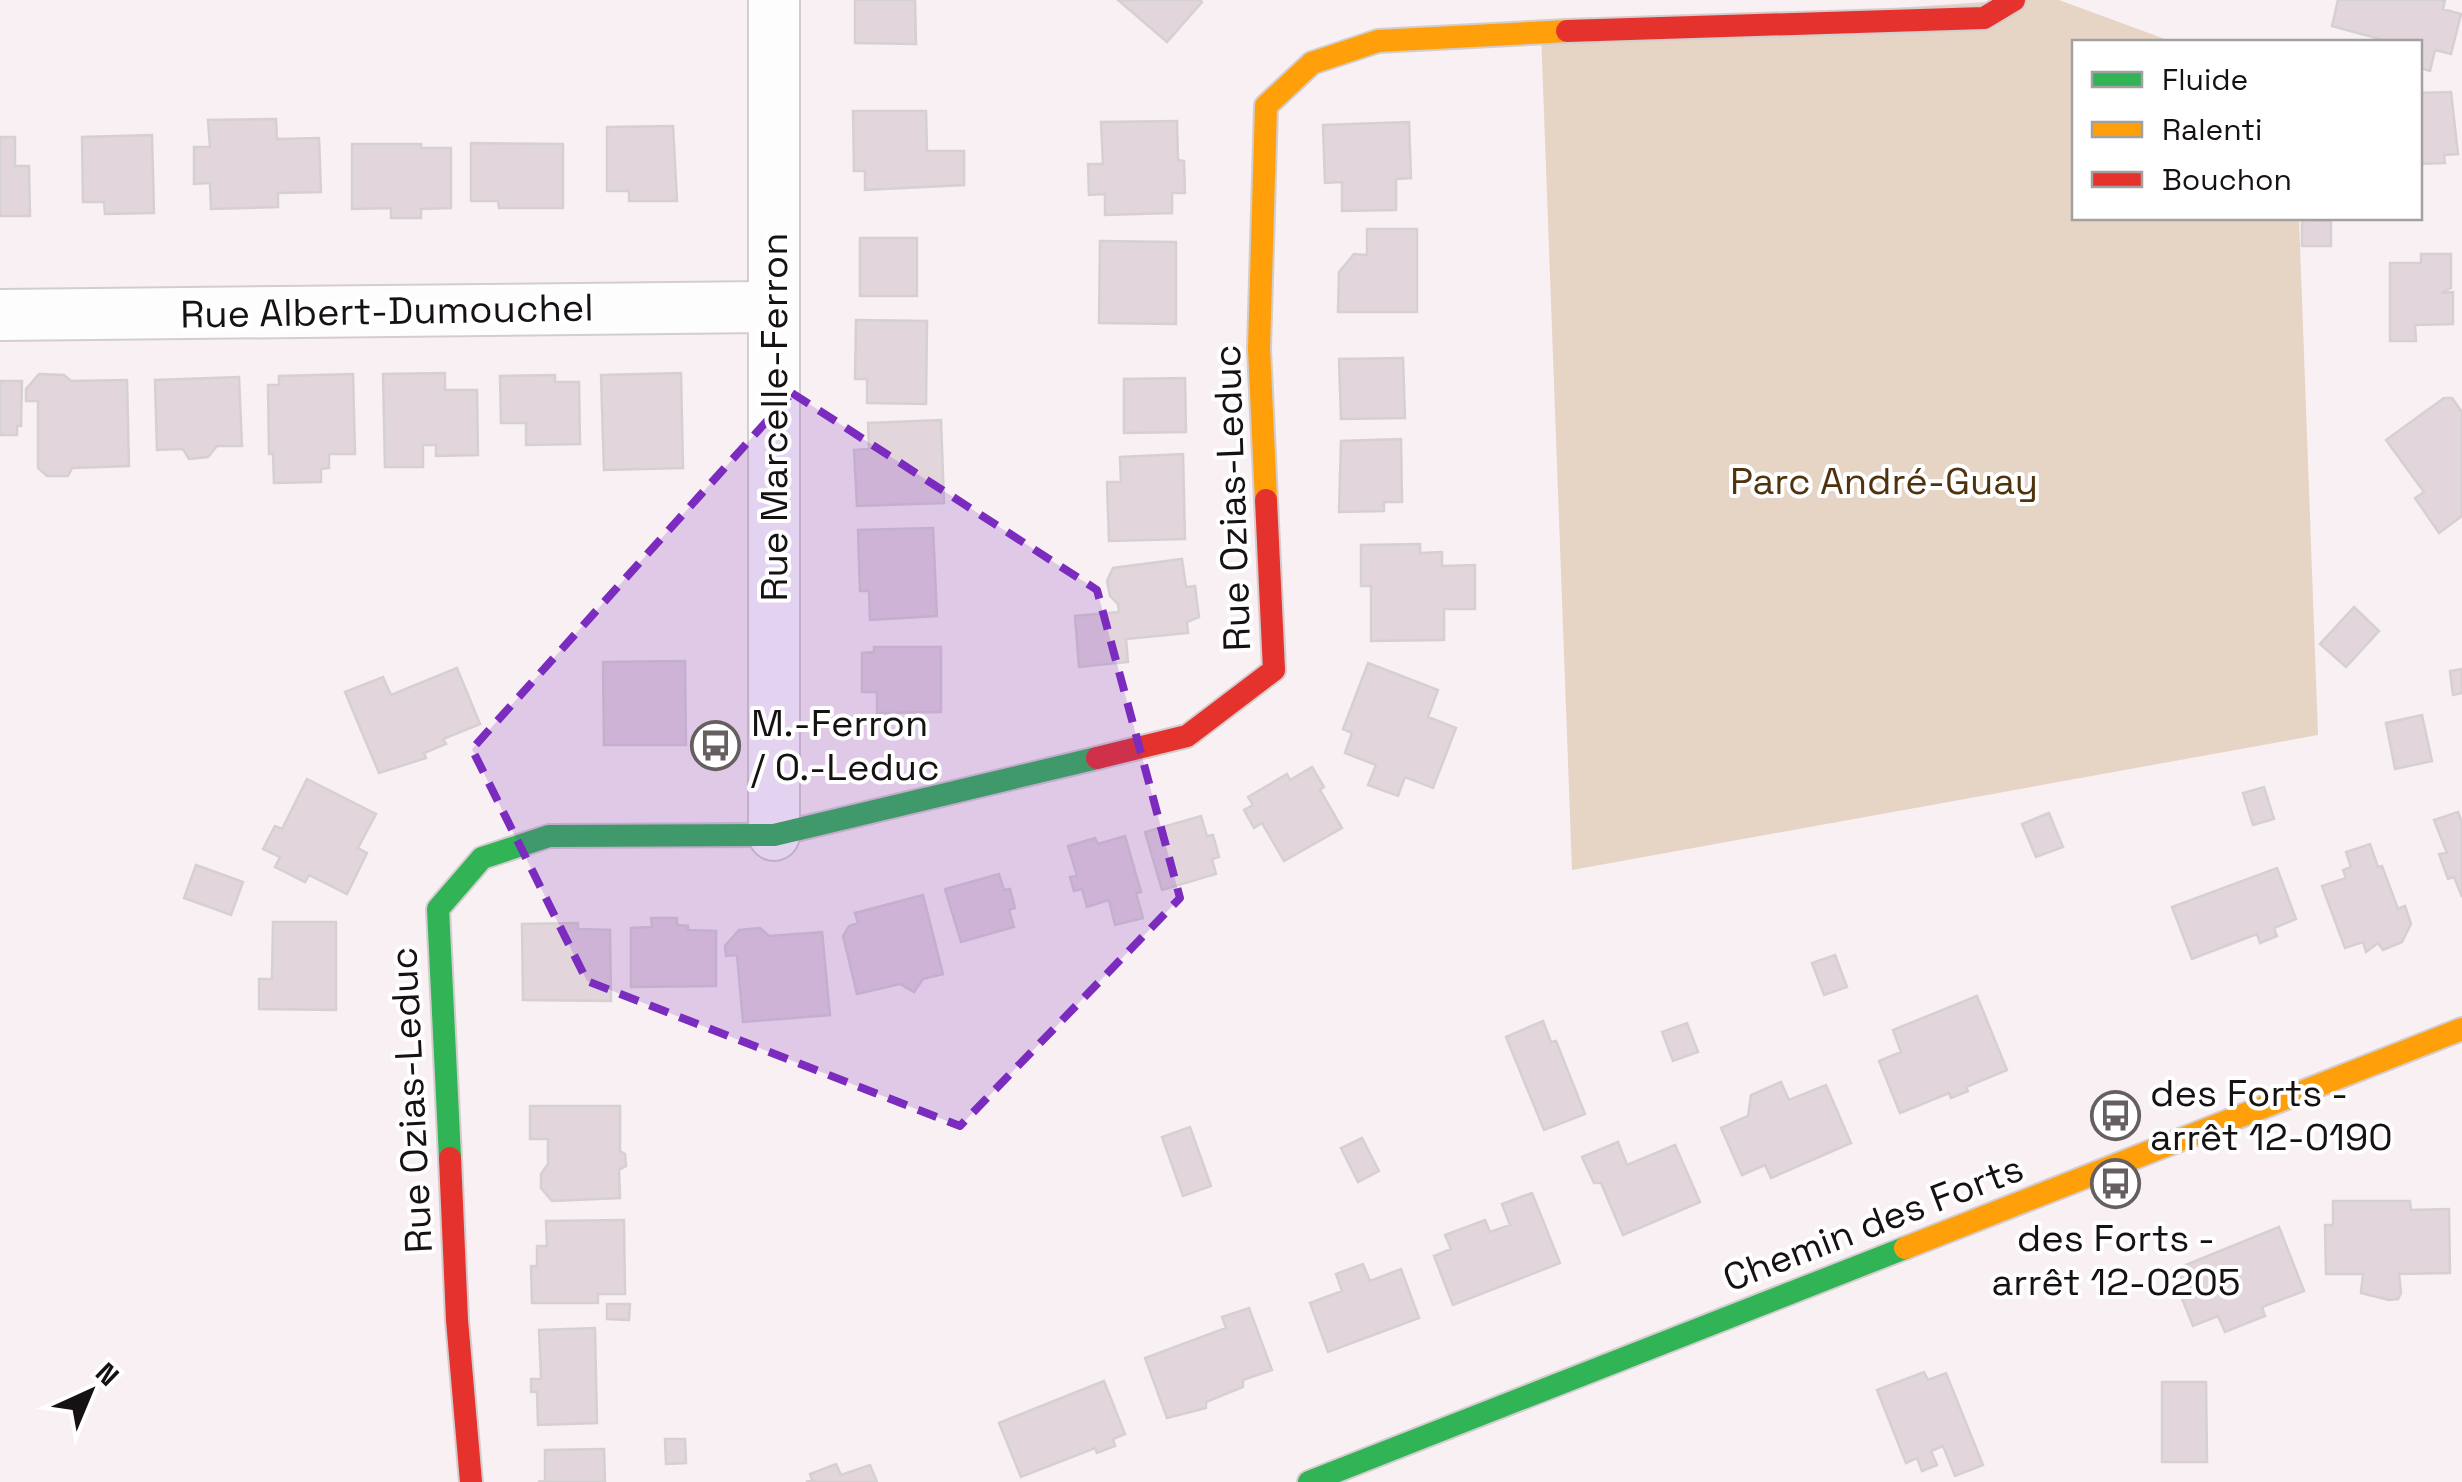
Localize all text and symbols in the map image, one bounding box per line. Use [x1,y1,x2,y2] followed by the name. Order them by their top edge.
[2072,40,2422,220] legend
[2162,60,2248,99] text: Fluide
[2162,110,2262,149] text: Ralenti
[2162,160,2292,199] text: Bouchon
[750,232,798,602] street label: Rue Marcelle-Ferron
[180,283,594,339] street label: Rue Albert-Dumouchel
[1203,344,1261,652] street label: Rue Ozias-Leduc
[1730,457,2038,505] park label: Parc André-Guay
[751,699,940,791] place label: M.-Ferron / O.-Leduc
[690,719,742,771] bus stop icon: M.-Ferron / O.-Leduc
[379,946,443,1254] street label: Rue Ozias-Leduc
[2150,1069,2393,1161] place label: des Forts - arrêt 12-0190
[2089,1089,2141,1141] bus stop icon: des Forts - arrêt 12-0190
[1716,1144,2030,1302] street label: Chemin des Forts
[2090,1158,2142,1210] bus stop icon: des Forts - arrêt 12-0205
[1991,1214,2241,1306] place label: des Forts - arrêt 12-0205
[40,1342,140,1442] north arrow
[88,1355,127,1393] text: N

